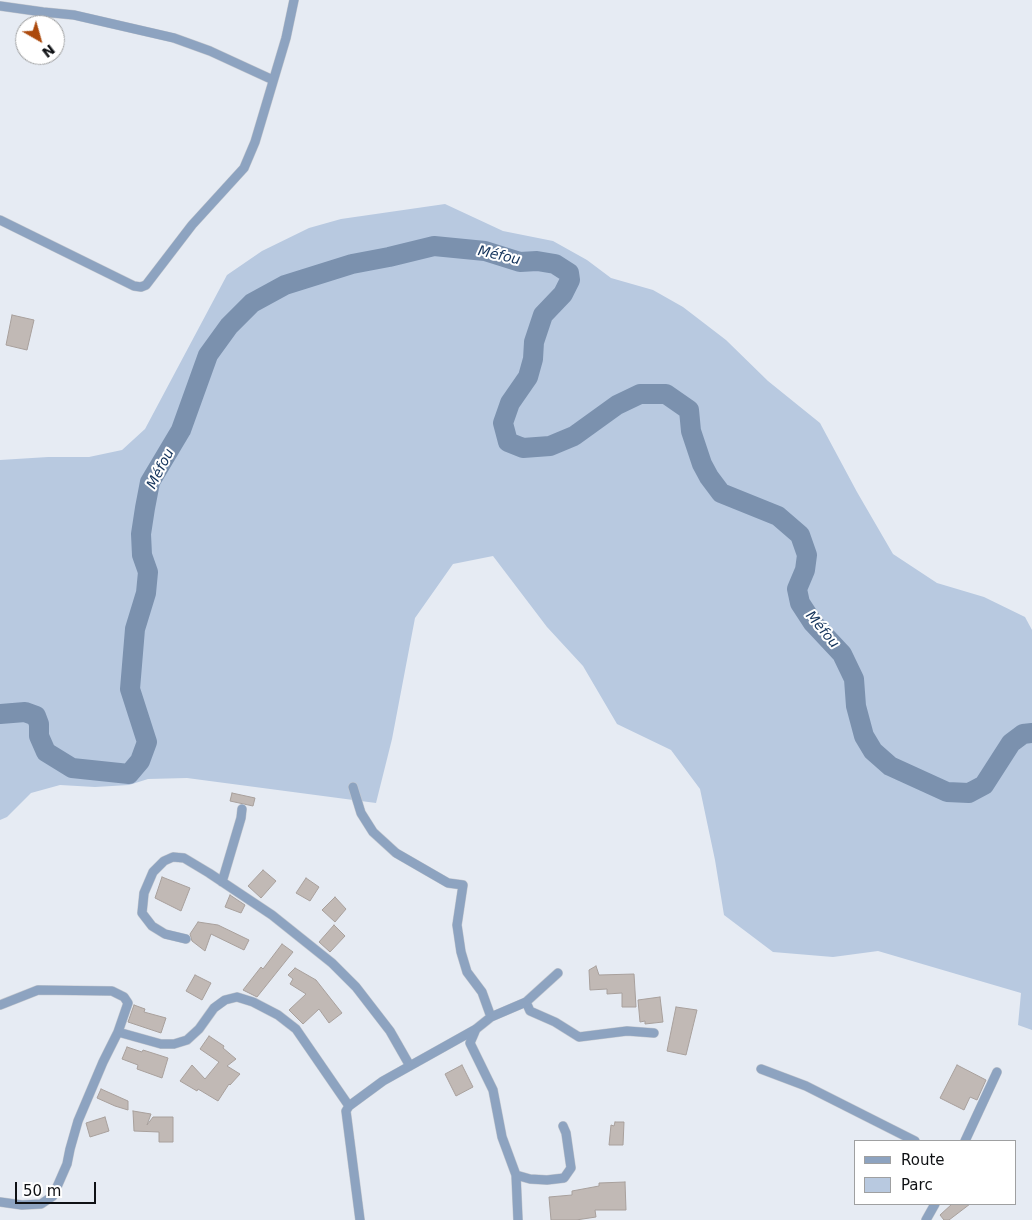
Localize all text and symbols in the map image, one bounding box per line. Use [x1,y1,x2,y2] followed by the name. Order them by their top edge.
[15,15,65,65] north arrow
[39,41,58,61] text: N
[476,243,522,269] water label: Méfou
[144,446,178,492] water label: Méfou
[802,608,842,652] water label: Méfou
[854,1140,1017,1205] legend
[901,1151,945,1169] text: Route
[18,1172,99,1204] scale bar
[901,1176,933,1194] text: Parc
[23,1182,61,1200] text: 50 m

